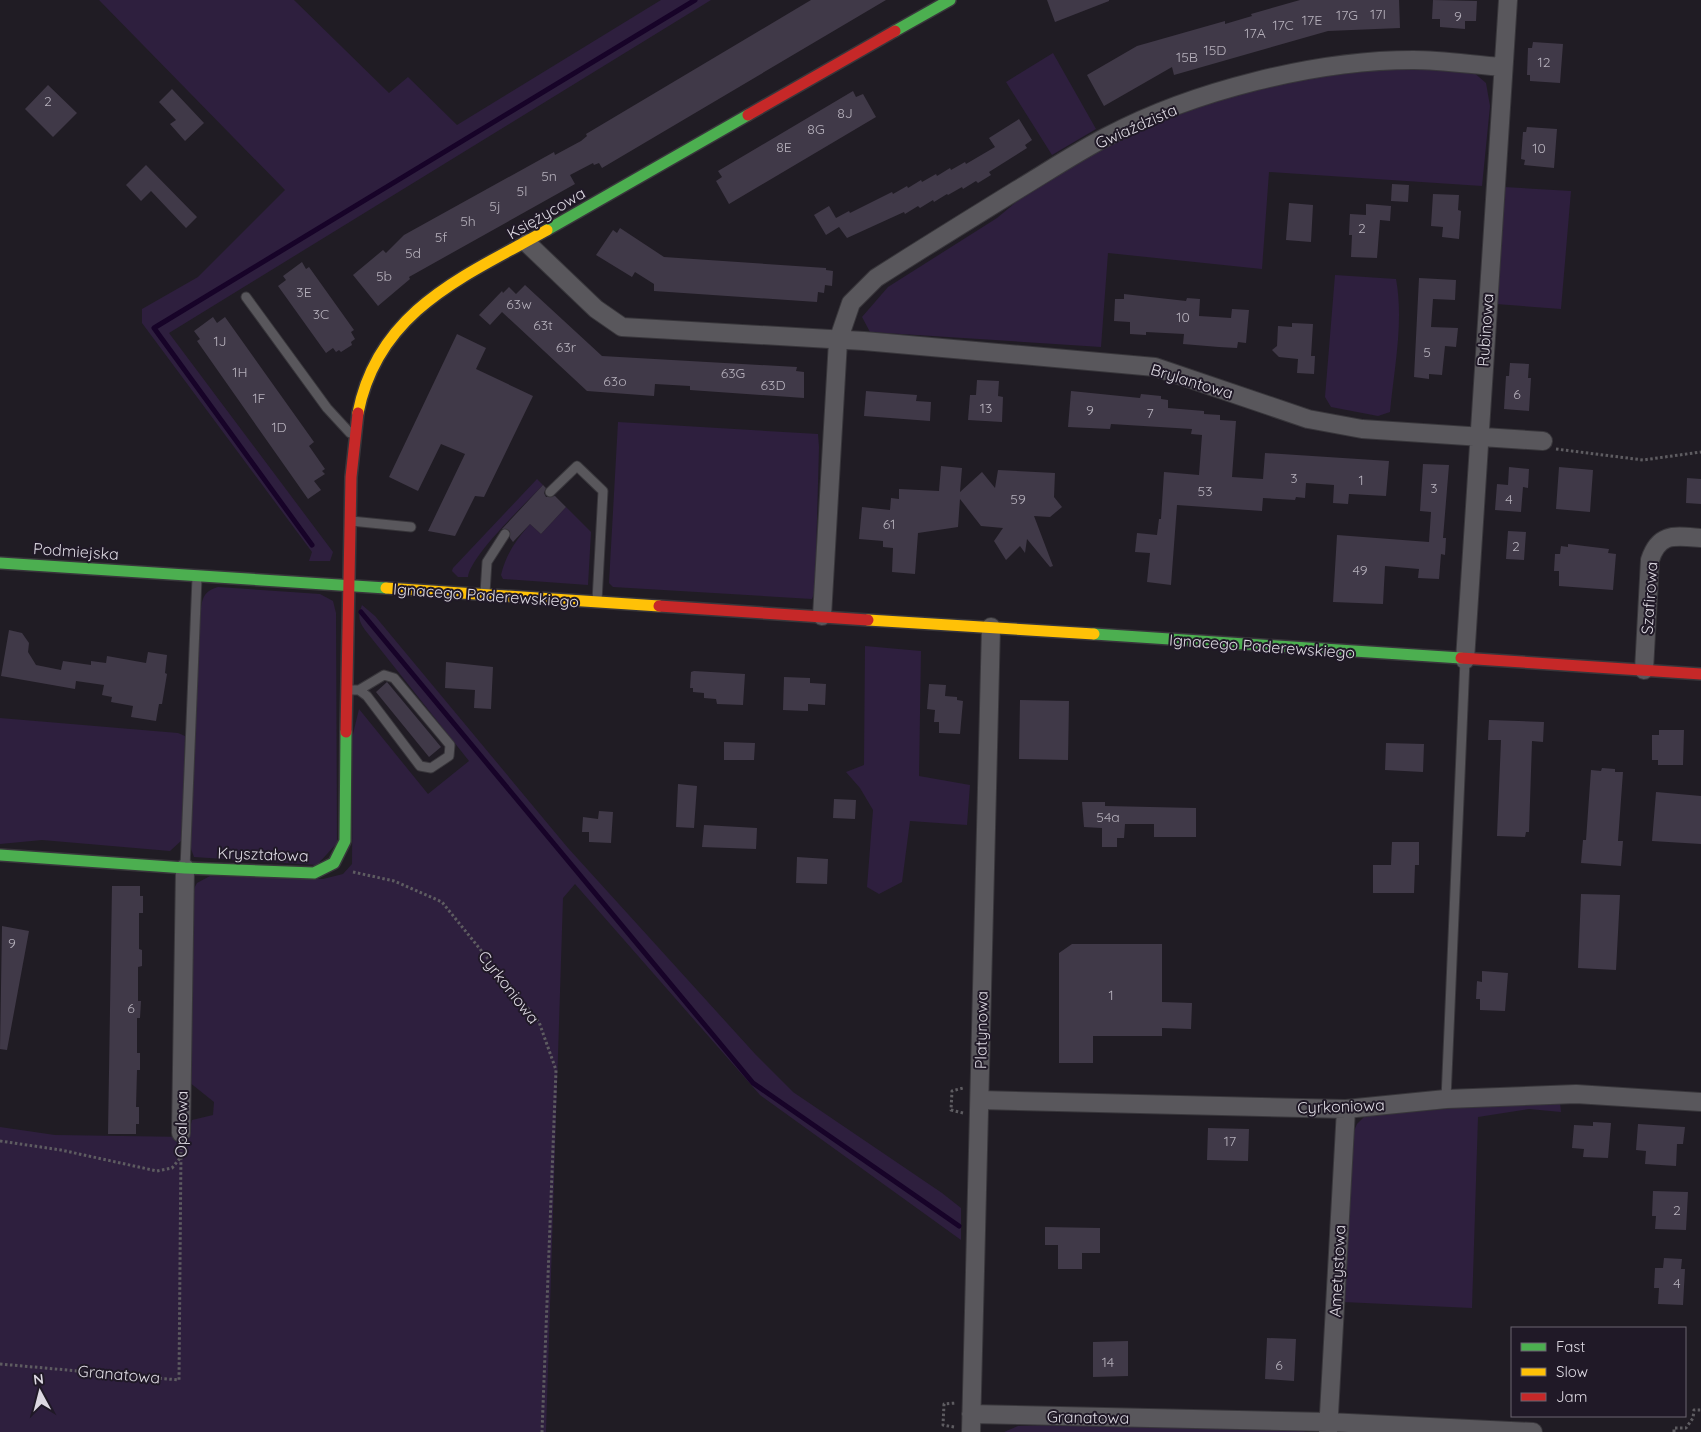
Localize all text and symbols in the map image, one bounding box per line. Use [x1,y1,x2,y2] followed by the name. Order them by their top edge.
[1370,5,1386,23] house number: 17I
[1336,6,1358,24] house number: 17G
[1454,7,1462,25] house number: 9
[1302,11,1322,29] house number: 17E
[1272,16,1294,34] house number: 17C
[1244,24,1266,42] house number: 17A
[1204,41,1226,59] house number: 15D
[1176,48,1198,66] house number: 15B
[1538,53,1551,71] house number: 12
[44,92,52,110] house number: 2
[1092,99,1180,153] street label: Gwiaździsta
[837,104,853,122] house number: 8J
[807,120,825,138] house number: 8G
[776,138,792,156] house number: 8E
[1532,139,1546,157] house number: 10
[541,167,557,185] house number: 5n
[517,182,527,200] house number: 5l
[503,183,589,243] street label: Księżycowa
[489,197,501,215] house number: 5j
[460,212,476,230] house number: 5h
[1358,219,1366,237] house number: 2
[435,228,447,246] house number: 5f
[405,244,421,262] house number: 5d
[376,267,392,285] house number: 5b
[296,283,312,301] house number: 3E
[1472,293,1498,367] street label: Rubinowa
[506,295,532,313] house number: 63w
[313,305,329,323] house number: 3C
[1176,308,1190,326] house number: 10
[533,316,553,334] house number: 63t
[213,332,227,350] house number: 1J
[556,338,577,356] house number: 63r
[1423,343,1431,361] house number: 5
[1148,359,1236,403] street label: Brylantowa
[232,363,248,381] house number: 1H
[721,364,745,382] house number: 63G
[603,372,627,390] house number: 63o
[761,376,785,394] house number: 63D
[1513,385,1521,403] house number: 6
[252,389,266,407] house number: 1F
[980,399,992,417] house number: 13
[1086,401,1094,419] house number: 9
[1146,404,1154,422] house number: 7
[271,418,287,436] house number: 1D
[1290,469,1298,487] house number: 3
[1358,471,1364,489] house number: 1
[1430,479,1438,497] house number: 3
[1198,482,1212,500] house number: 53
[1010,490,1026,508] house number: 59
[1505,490,1513,508] house number: 4
[883,515,895,533] house number: 61
[1512,537,1520,555] house number: 2
[33,538,119,564] street label: Podmiejska
[1353,561,1368,579] house number: 49
[1636,561,1662,635] street label: Szafirowa
[392,579,580,611] street label: Ignacego Paderewskiego
[1168,630,1356,662] street label: Ignacego Paderewskiego
[1096,808,1120,826] house number: 54a
[217,842,309,866] street label: Kryształowa
[8,934,16,952] house number: 9
[474,946,544,1028] street label: Cyrkoniowa
[1108,986,1114,1004] house number: 1
[970,991,992,1069] street label: Platynowa
[127,999,135,1017] house number: 6
[170,1091,192,1157] street label: Opalowa
[1297,1094,1385,1118] street label: Cyrkoniowa
[1224,1132,1236,1150] house number: 17
[1673,1201,1681,1219] house number: 2
[1325,1224,1349,1318] street label: Ametystowa
[1673,1274,1681,1292] house number: 4
[1511,1327,1686,1417] legend
[1556,1337,1585,1356] text: Fast
[1102,1353,1114,1371] house number: 14
[1275,1356,1283,1374] house number: 6
[77,1360,161,1388] street label: Granatowa
[1556,1362,1588,1381] text: Slow
[15,1367,65,1417] north arrow
[32,1370,45,1389] text: N
[1556,1387,1587,1406] text: Jam
[1047,1406,1129,1428] street label: Granatowa

